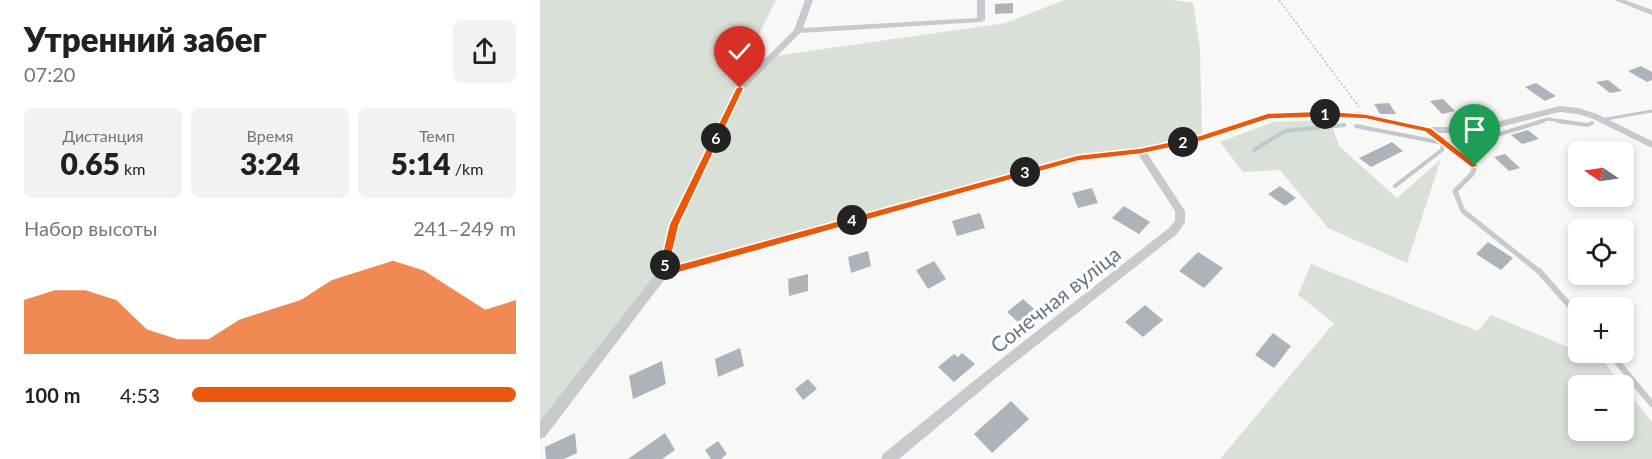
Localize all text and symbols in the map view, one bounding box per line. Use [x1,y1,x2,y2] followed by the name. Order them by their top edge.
[24,19,267,59] text: Утренний забег
[453,20,516,83] button: share
[714,26,765,88] pin
[723,35,756,68] icon: check
[24,62,75,86] text: 07:20
[1310,99,1340,129] pin: 1
[1320,104,1330,123] text: 1
[1449,104,1500,166] pin
[1458,113,1491,146] icon: arrive
[701,123,731,153] pin: 6
[62,126,144,145] text: Дистанция
[247,126,293,145] text: Время
[419,126,455,145] text: Темп
[1168,127,1198,157] pin: 2
[711,128,721,147] text: 6
[1178,132,1188,151] text: 2
[1568,141,1634,207] north arrow
[1568,141,1634,441] map controls
[61,145,120,181] text: 0.65
[240,145,300,181] text: 3:24
[391,145,451,181] text: 5:14
[1010,157,1040,187] pin: 3
[120,159,145,178] text: km
[451,159,483,178] text: /km
[1020,162,1030,181] text: 3
[837,205,867,235] pin: 4
[847,210,857,229] text: 4
[24,216,157,240] text: Набор высоты
[413,216,516,240] text: 241–249 m
[1568,219,1634,285] button: locate
[985,241,1125,357] street label: Сонечная вуліца
[650,250,680,280] pin: 5
[660,255,670,274] text: 5
[1568,297,1634,363] button: +
[1568,375,1634,441] button: −
[24,383,80,407] text: 100 m
[120,383,160,407] text: 4:53

